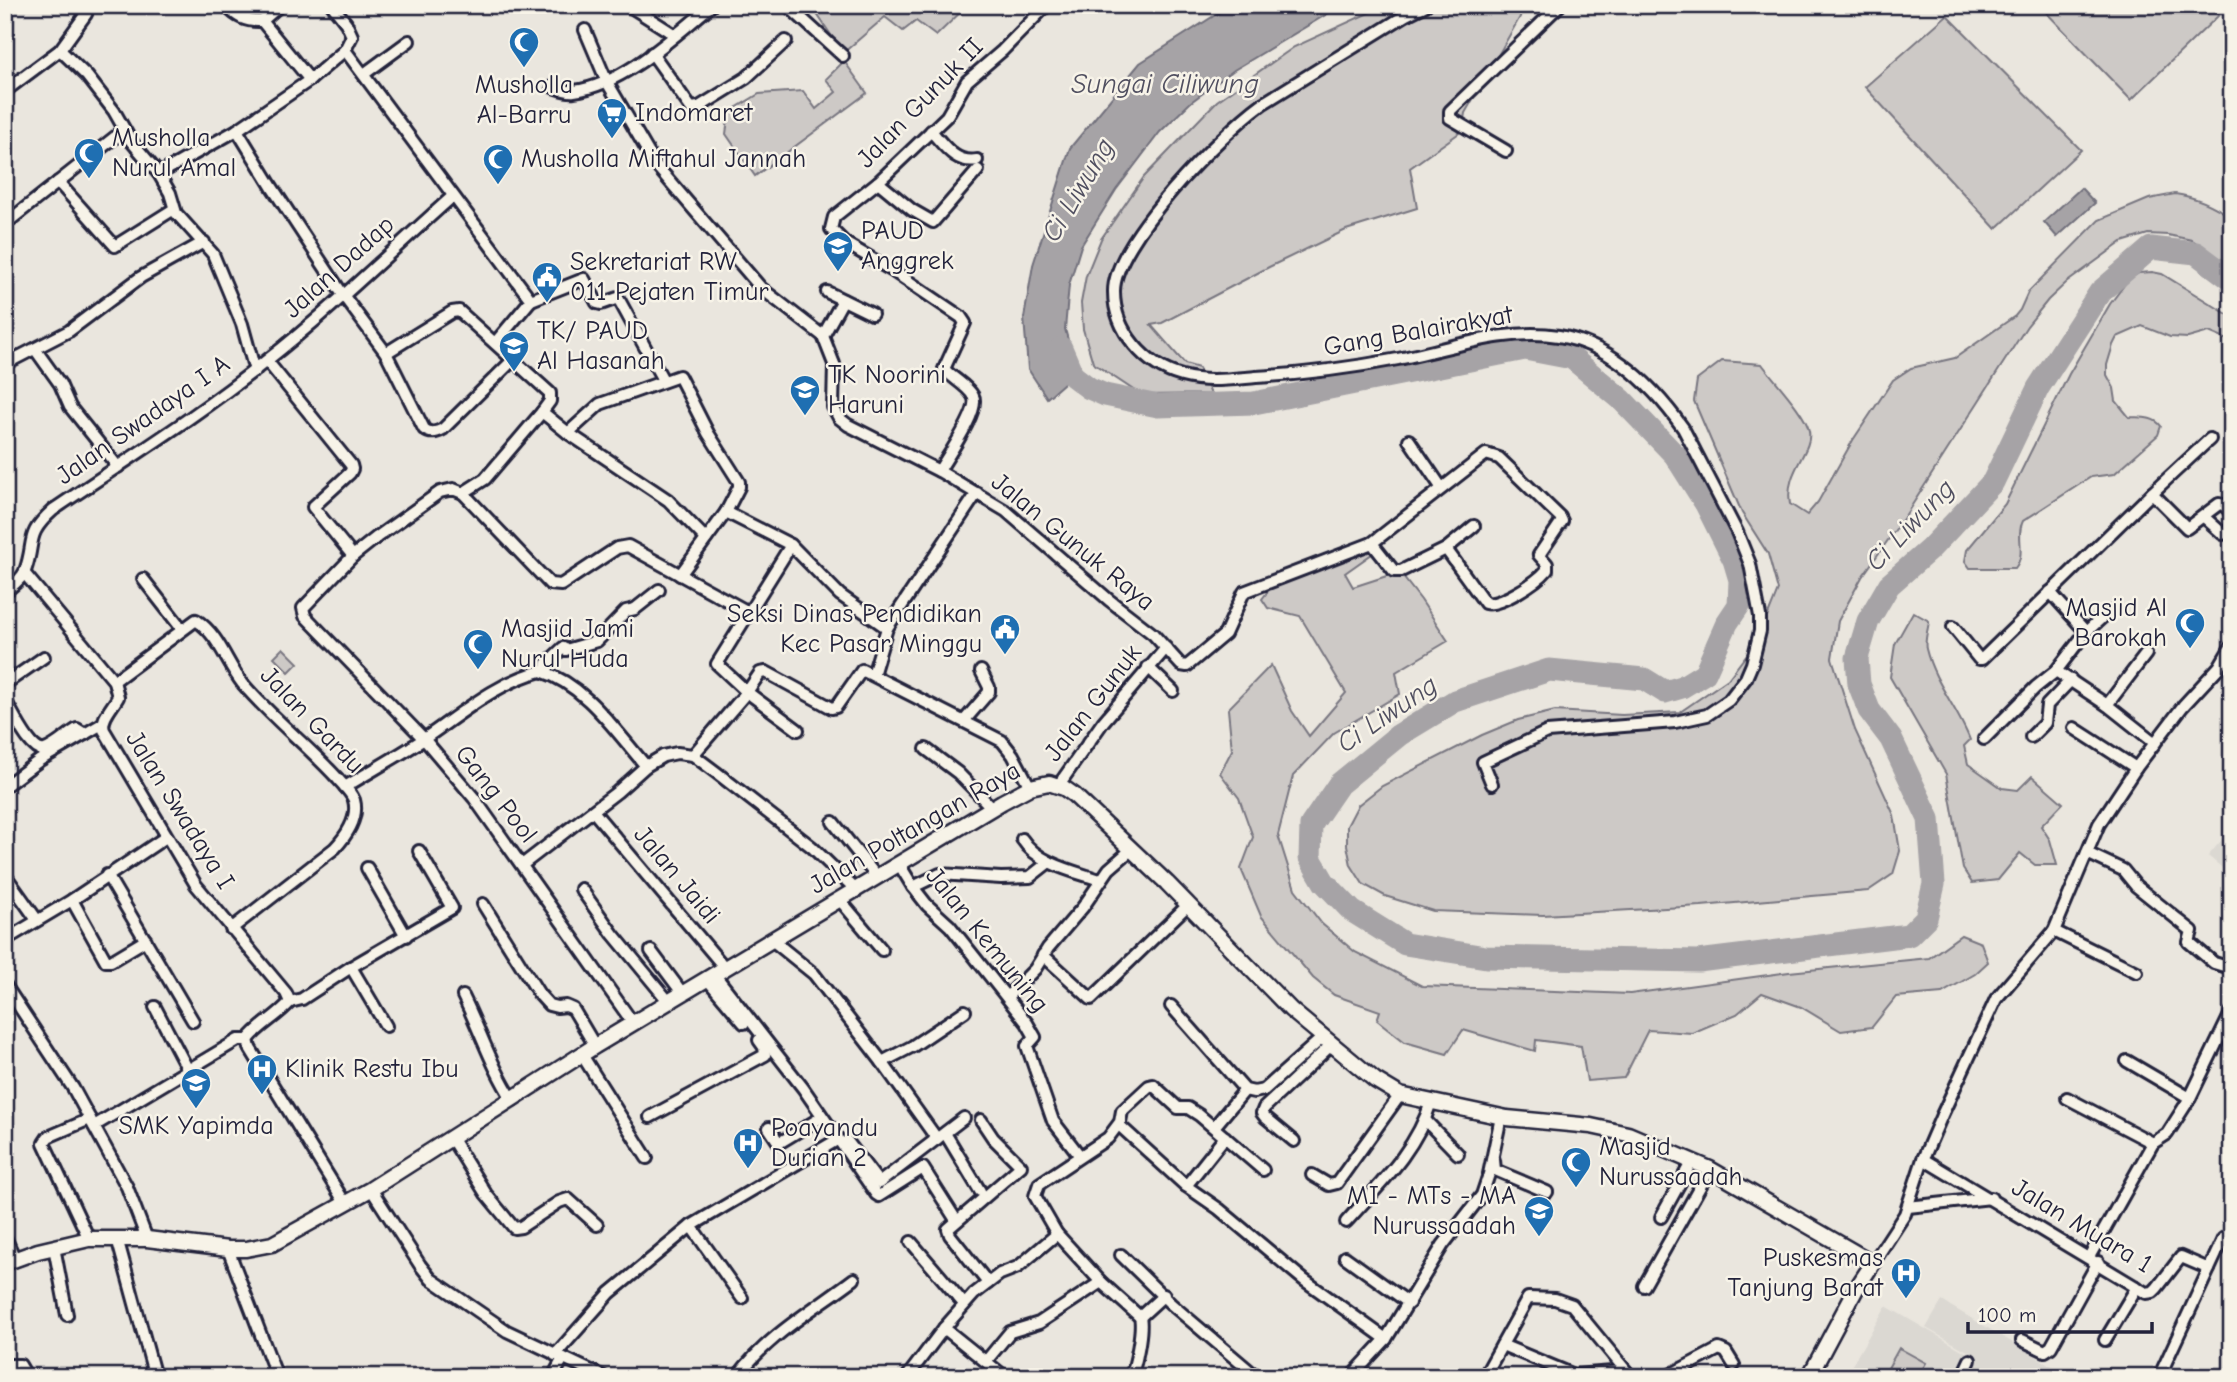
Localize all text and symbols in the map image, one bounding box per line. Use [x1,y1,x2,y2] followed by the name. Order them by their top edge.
[507,25,541,69] mosque icon: Musholla Al-Barru
[851,32,989,174] street label: Jalan Gunuk II
[1071,68,1259,100] water label: Sungai Ciliwung
[475,70,573,130] place label: Musholla Al-Barru
[595,96,629,140] supermarket icon: Indomaret
[635,98,754,128] place label: Indomaret
[112,123,236,183] place label: Musholla Nurul Amal
[1035,133,1121,247] water label: Ci Liwung
[72,136,106,180] mosque icon: Musholla Nurul Amal
[481,142,515,186] mosque icon: Musholla Miftahul Jannah
[521,144,806,174] place label: Musholla Miftahul Jannah
[278,210,400,324] street label: Jalan Dadap
[861,216,954,276] place label: PAUD Anggrek
[821,229,855,273] school or university icon: PAUD Anggrek
[570,247,769,307] place label: Sekretariat RW 011 Pejaten Timur
[530,260,564,304] public building icon: Sekretariat RW 011 Pejaten Timur
[1321,299,1516,362] street label: Gang Balairakyat
[537,316,665,376] place label: TK/ PAUD Al Hasanah
[497,329,531,373] school or university icon: TK/ PAUD Al Hasanah
[50,349,236,491] street label: Jalan Swadaya I A
[828,360,946,420] place label: TK Noorini Haruni
[788,373,822,417] school or university icon: TK Noorini Haruni
[985,467,1161,617] street label: Jalan Gunuk Raya
[1859,473,1961,577] water label: Ci Liwung
[2066,593,2167,653] place label: Masjid Al Barokah
[727,599,982,659] place label: Seksi Dinas Pendidikan Kec Pasar Minggu
[2173,606,2207,650] mosque icon: Masjid Al Barokah
[988,612,1022,656] public building icon: Seksi Dinas Pendidikan Kec Pasar Minggu
[501,614,634,674] place label: Masjid Jami Nurul Huda
[461,627,495,671] mosque icon: Masjid Jami Nurul Huda
[1038,638,1148,767] street label: Jalan Gunuk
[254,661,370,779] street label: Jalan Gardu
[1331,669,1443,759] water label: Ci Liwung
[119,725,241,895] street label: Jalan Swadaya I
[449,739,543,849] street label: Gang Pool
[804,755,1026,901] street label: Jalan Poltangan Raya
[627,820,727,930] street label: Jalan Jaidi
[919,861,1055,1019] street label: Jalan Kemuning
[245,1052,279,1096] hospital icon: Klinik Restu Ibu
[285,1054,459,1084] place label: Klinik Restu Ibu
[179,1066,213,1110] school or university icon: SMK Yapimda
[118,1111,274,1141] place label: SMK Yapimda
[771,1113,878,1173] place label: Poayandu Durian 2
[731,1126,765,1170] hospital icon: Poayandu Durian 2
[1599,1132,1743,1192] place label: Masjid Nurussaadah
[1559,1145,1593,1189] mosque icon: Masjid Nurussaadah
[2006,1172,2158,1280] street label: Jalan Muara 1
[1347,1181,1516,1241] place label: MI - MTs - MA Nurussaadah
[1522,1194,1556,1238] school or university icon: MI - MTs - MA Nurussaadah
[1728,1243,1885,1303] place label: Puskesmas Tanjung Barat
[1889,1256,1923,1300] hospital icon: Puskesmas Tanjung Barat
[1968,1291,2151,1335] scale bar
[1978,1303,2036,1327] text: 100 m

